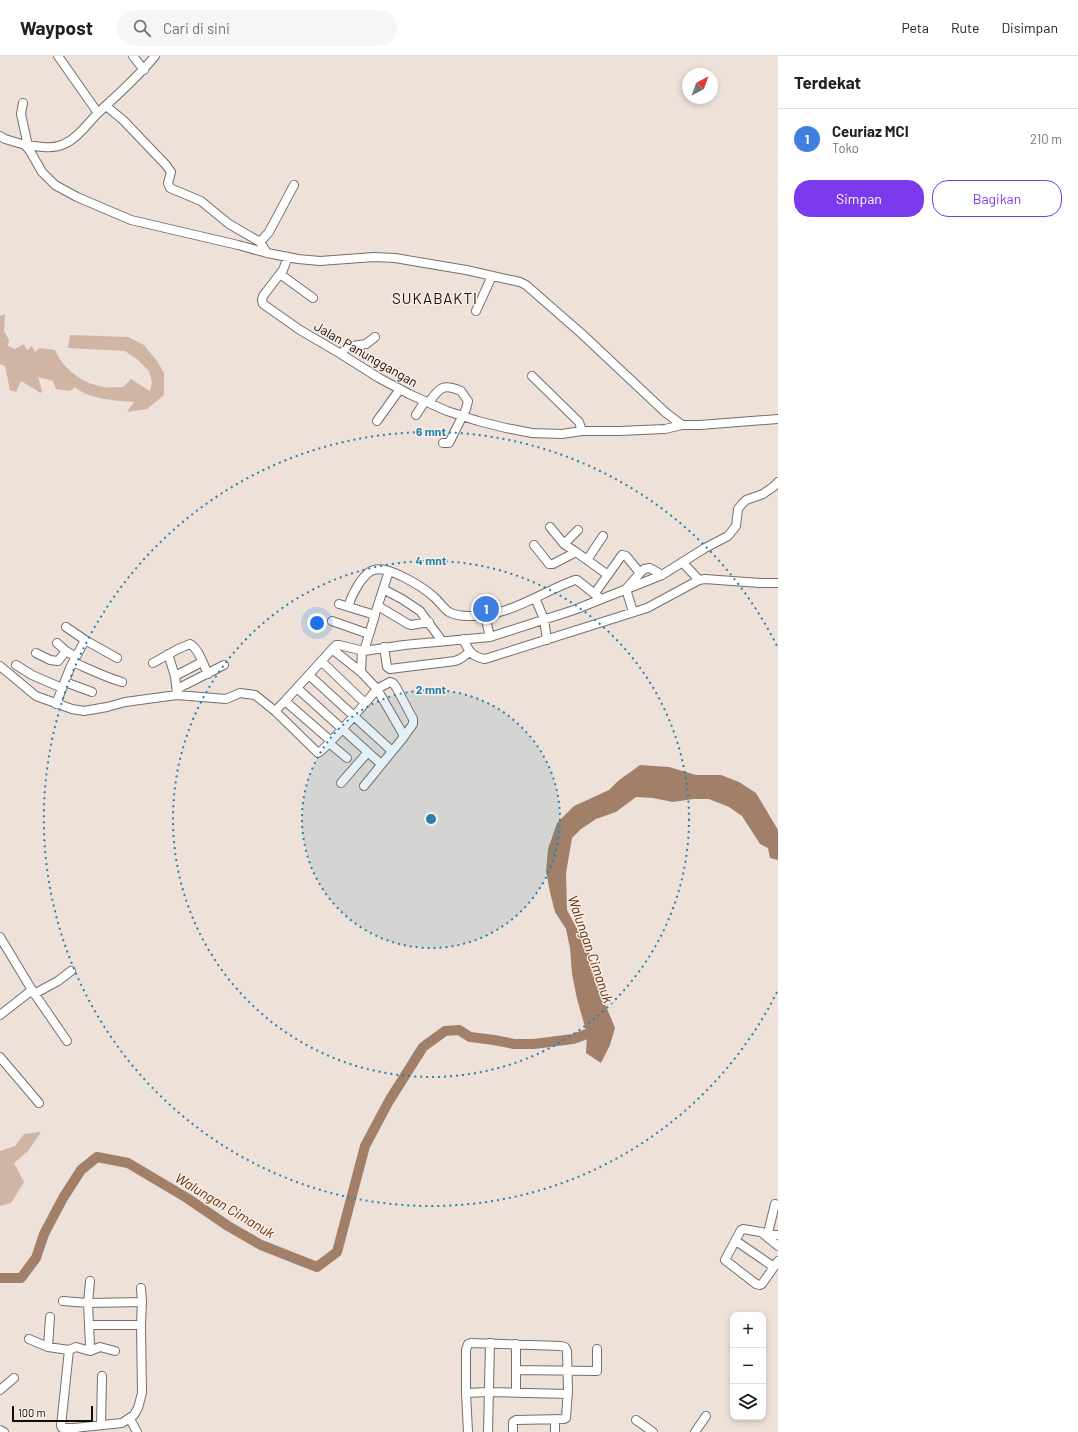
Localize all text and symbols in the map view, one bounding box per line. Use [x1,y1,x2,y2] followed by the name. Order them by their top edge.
[117,10,397,46] search box
[20,16,93,39] text: Waypost
[131,17,153,39] icon: search
[163,19,230,37] text: Cari di sini
[901,19,929,36] text: Peta
[951,19,979,36] text: Rute
[1001,19,1058,36] text: Disimpan
[682,68,718,104] north arrow
[794,72,861,92] text: Terdekat
[832,122,909,140] text: Ceuriaz MCI
[805,131,809,147] text: 1
[1030,131,1062,147] text: 210 m
[832,140,859,156] text: Toko
[794,180,924,217] button: Simpan
[932,180,1062,217] button: Bagikan
[392,289,478,307] district label: SUKABAKTI
[311,318,421,390] street label: Jalan Panunggangan
[416,424,446,438] text: 6 mnt
[416,553,447,567] text: 4 mnt
[473,594,499,624] pin: 1
[307,613,327,633] your location
[416,682,447,696] text: 2 mnt
[424,812,438,826] centre of rings
[565,893,617,1005] water label: Walungan Cimanuk
[172,1169,278,1241] water label: Walungan Cimanuk
[730,1312,766,1420] map controls
[730,1312,766,1348] button: +
[730,1348,766,1384] button: −
[730,1384,766,1420] button: layers
[12,1404,93,1423] scale bar
[18,1406,46,1419] text: 100 m

